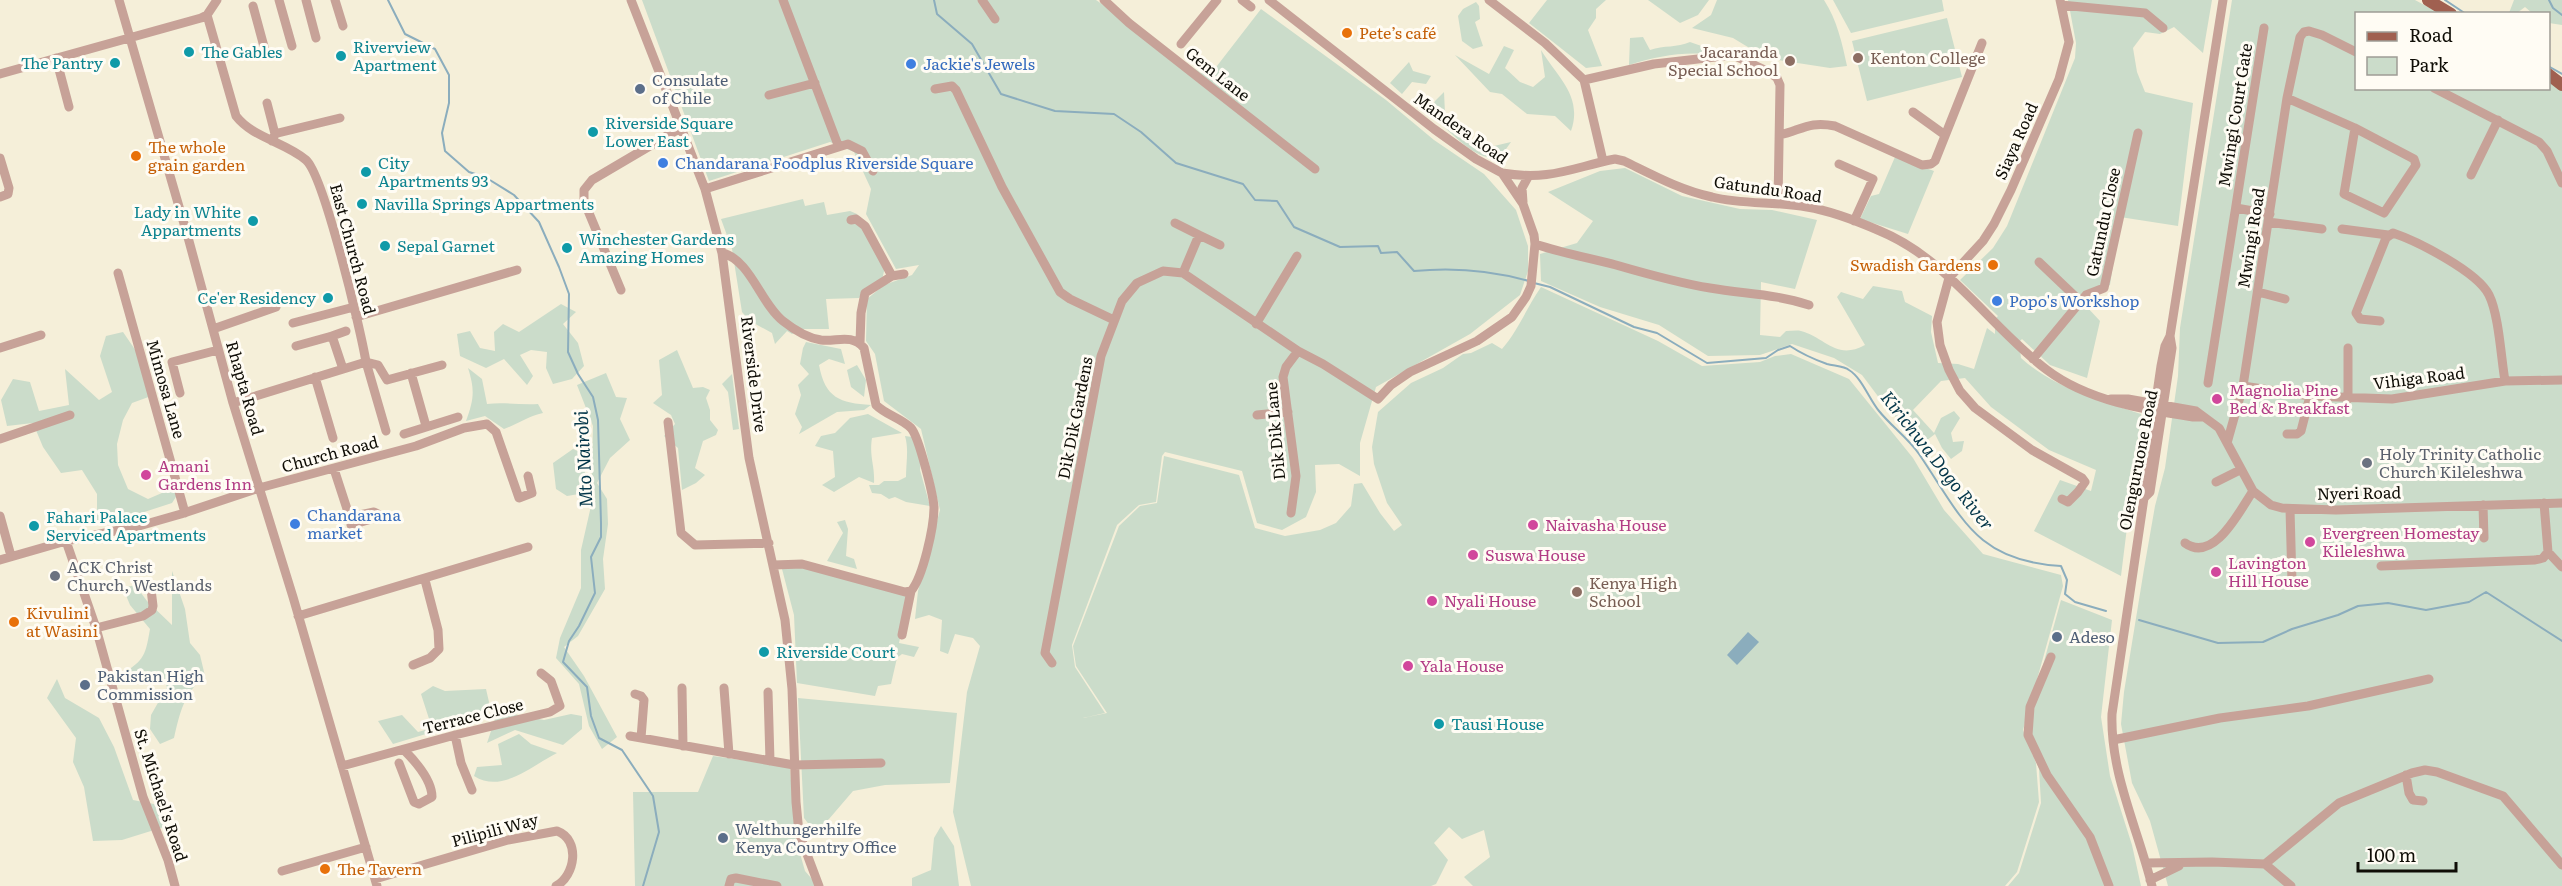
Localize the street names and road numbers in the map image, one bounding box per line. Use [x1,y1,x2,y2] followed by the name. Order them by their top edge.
[1181,40,1256,106] street label: Gem Lane
[2211,41,2257,188] street label: Mwingi Court Gate
[1409,86,1514,169] street label: Mandera Road
[1987,98,2043,183] street label: Siaya Road
[2079,165,2125,279] street label: Gatundu Close
[1713,169,1824,207] street label: Gatundu Road
[325,181,383,317] street label: East Church Road
[2230,186,2270,290] street label: Mwingi Road
[736,314,774,433] street label: Riverside Drive
[141,336,193,441] street label: Mimosa Lane
[221,338,271,438] street label: Rhapta Road
[1050,354,1098,481] street label: Dik Dik Gardens
[2372,359,2466,395] street label: Vihiga Road
[1258,381,1290,481] street label: Dik Dik Lane
[2112,387,2162,532] street label: Olenguruone Road
[279,429,381,477] street label: Church Road
[2317,479,2402,505] street label: Nyeri Road
[420,691,526,739] street label: Terrace Close
[129,725,195,864] street label: St. Michael's Road
[449,806,542,852] street label: Pilipili Way

